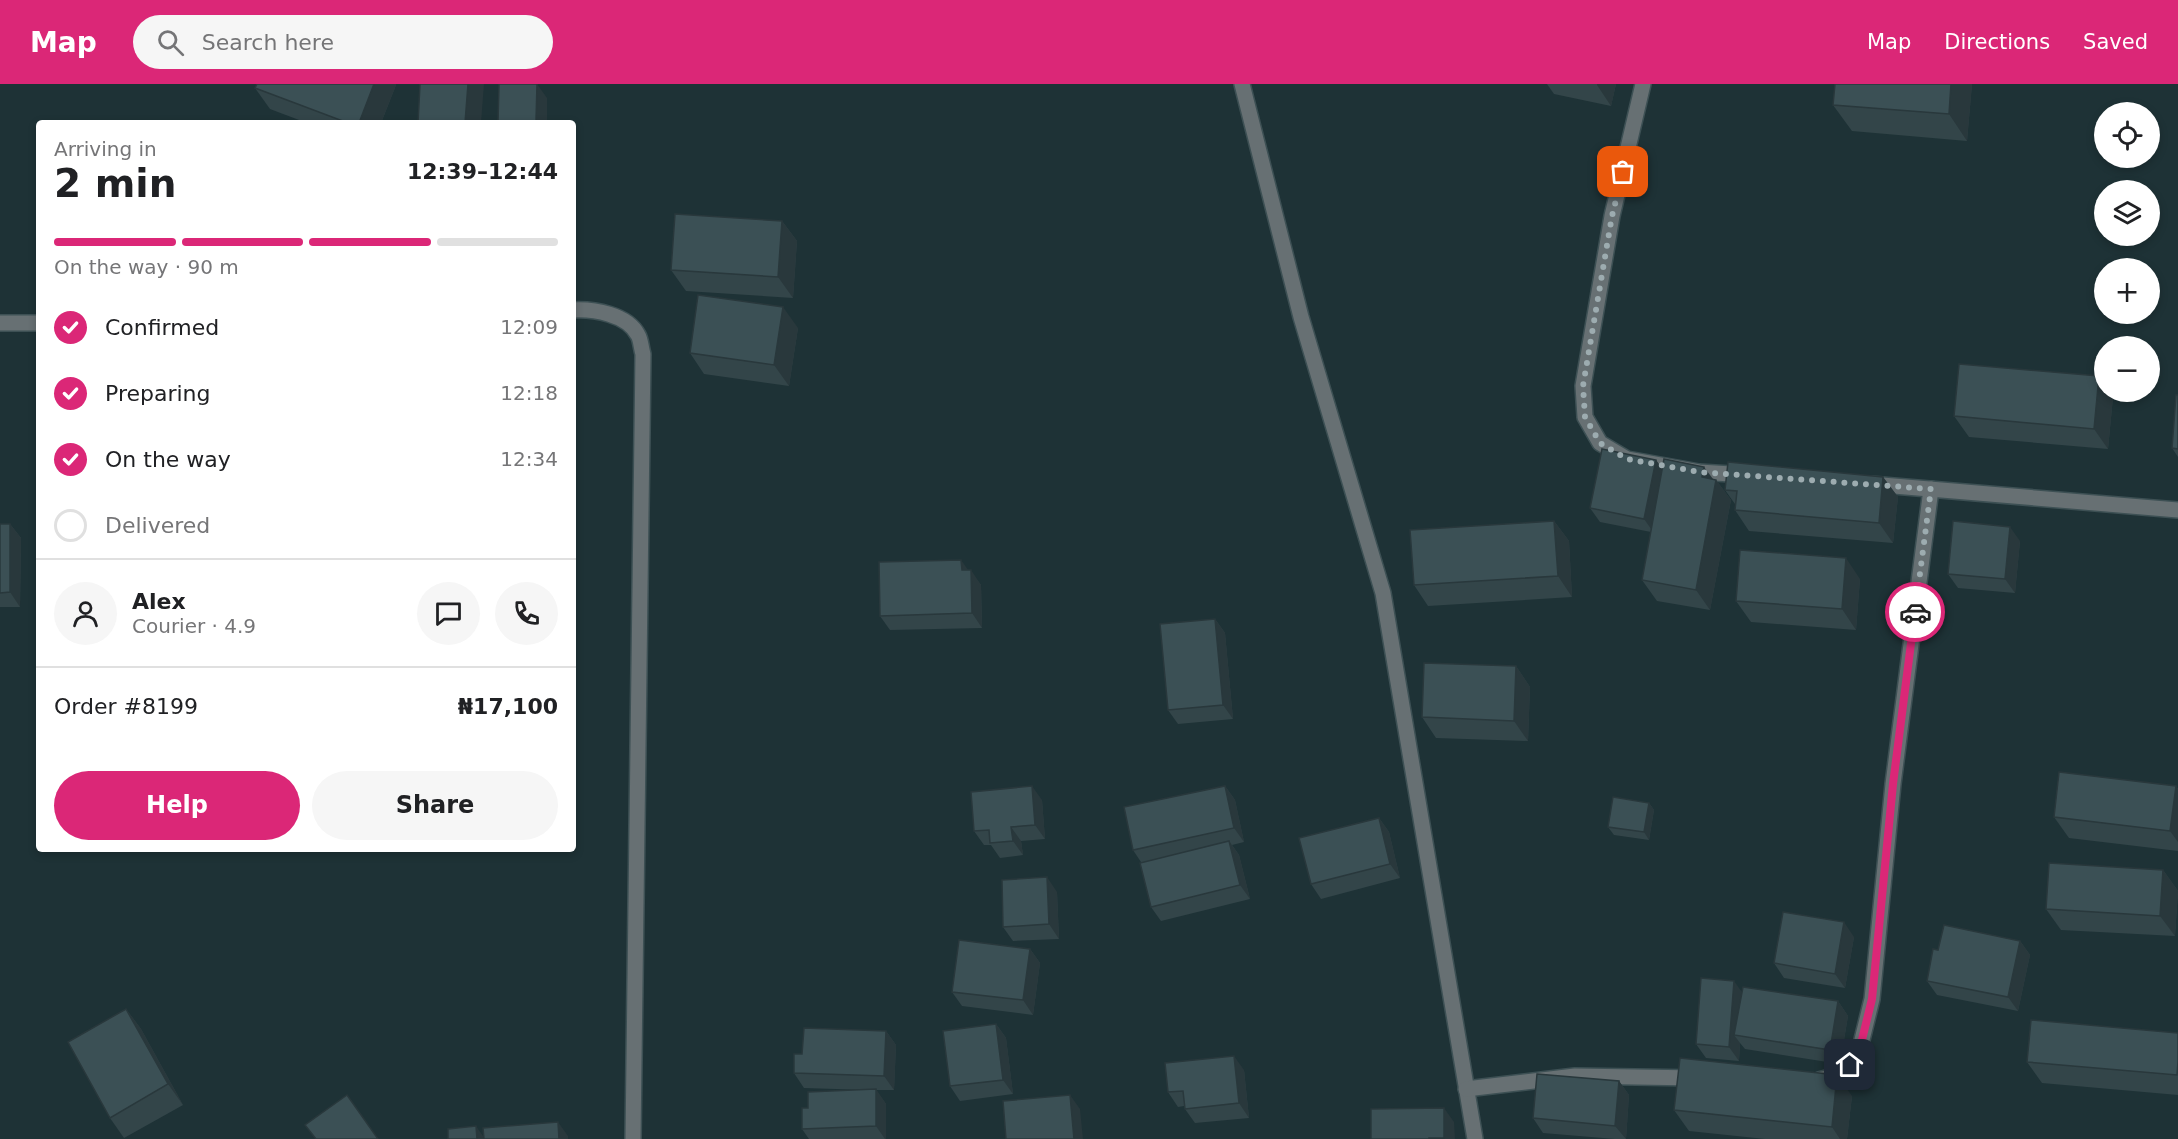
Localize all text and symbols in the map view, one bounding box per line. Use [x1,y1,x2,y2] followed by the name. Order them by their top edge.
[133,15,553,69] search box
[30,26,97,59] text: Map
[154,26,187,59] icon: search
[202,30,334,55] text: Search here
[1867,30,1911,54] text: Map
[1944,30,2050,54] text: Directions
[2083,30,2148,54] text: Saved
[2094,102,2160,402] map controls
[2094,102,2160,168] button: locate
[54,137,157,161] text: Arriving in
[1597,146,1648,197] pin
[1606,155,1639,188] icon: bag
[407,159,558,184] text: 12:39–12:44
[54,161,176,206] text: 2 min
[2094,180,2160,246] button: layers
[54,255,239,279] text: On the way · 90 m
[2094,258,2160,324] button: +
[54,311,87,344] icon: check
[105,315,219,340] text: Confirmed
[500,315,558,339] text: 12:09
[2094,336,2160,402] button: −
[54,377,87,410] icon: check
[105,381,211,406] text: Preparing
[500,381,558,405] text: 12:18
[54,443,87,476] icon: check
[105,447,231,472] text: On the way
[500,447,558,471] text: 12:34
[105,513,210,538] text: Delivered
[54,582,117,645] button: person
[417,582,480,645] button: chat
[495,582,558,645] button: phone
[1885,582,1945,642] courier
[132,589,186,614] text: Alex
[1899,596,1932,629] icon: car
[132,614,256,638] text: Courier · 4.9
[54,694,198,719] text: Order #8199
[458,694,558,719] text: ₦17,100
[54,771,300,840] button: Help
[312,771,558,840] button: Share
[1824,1039,1875,1090] pin
[1833,1048,1866,1081] icon: home

